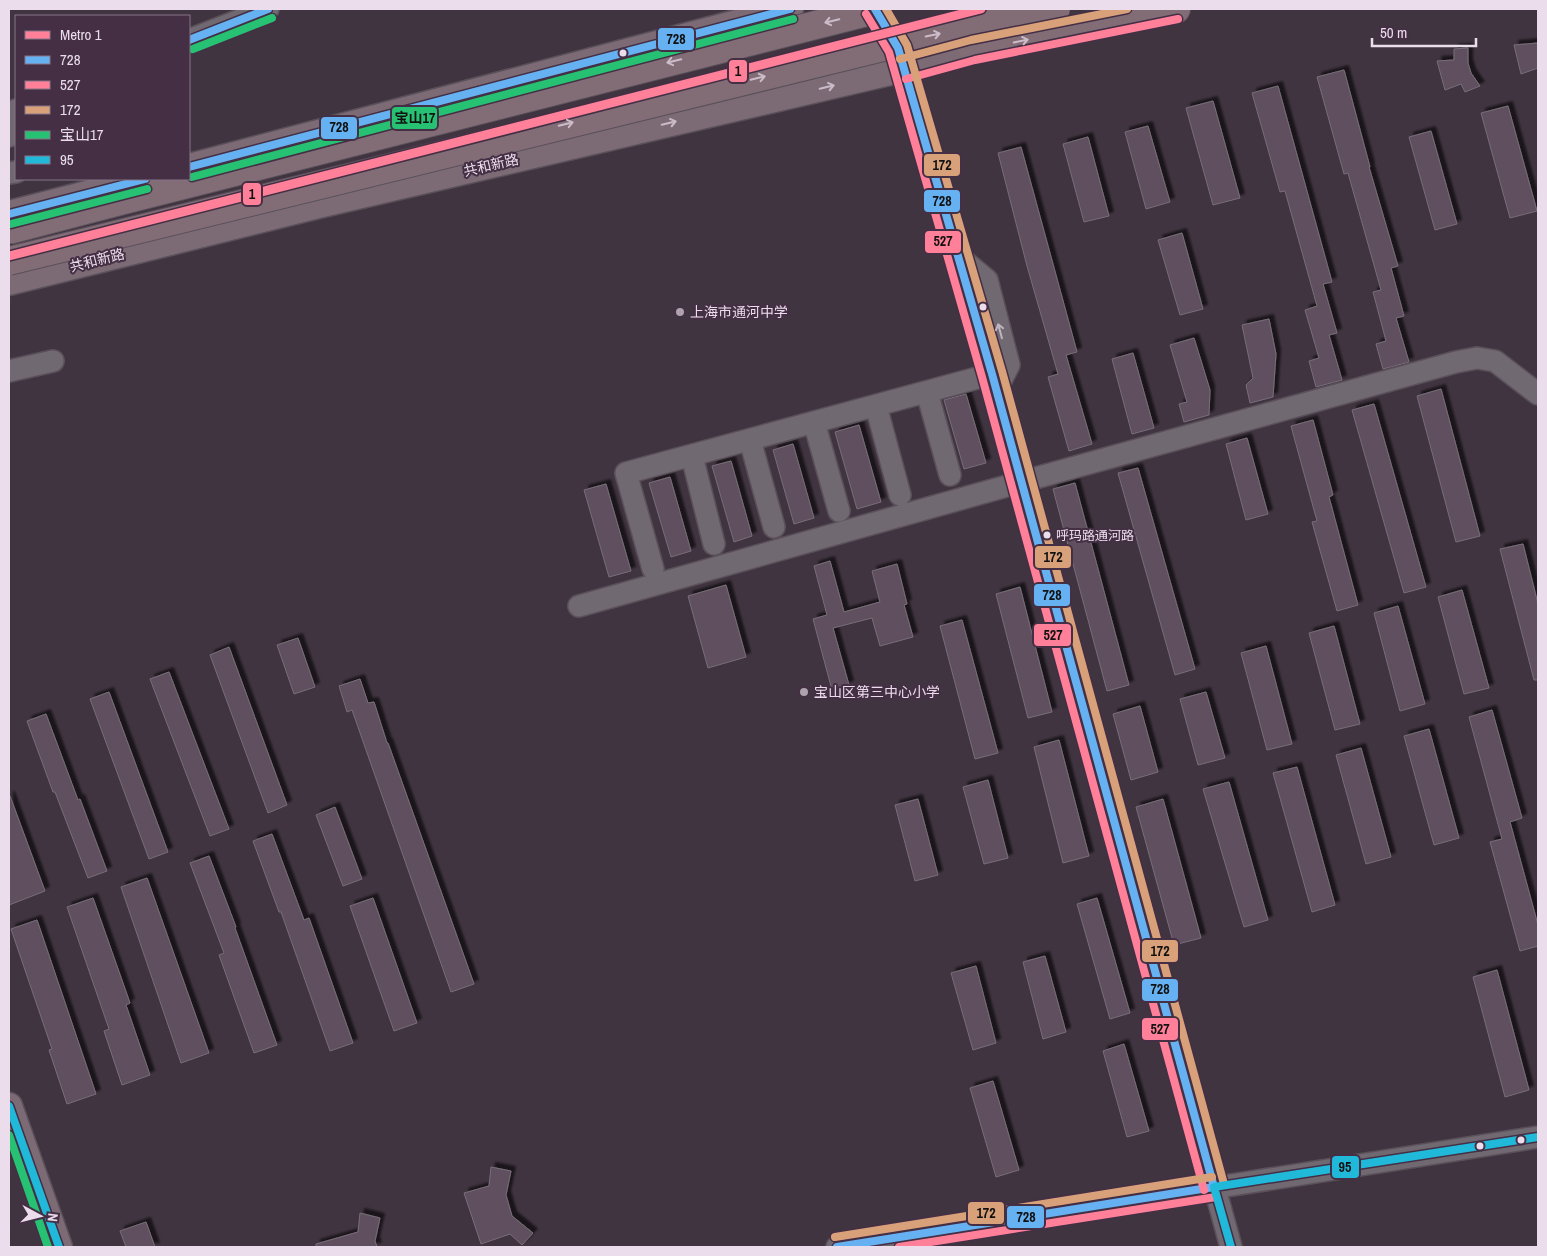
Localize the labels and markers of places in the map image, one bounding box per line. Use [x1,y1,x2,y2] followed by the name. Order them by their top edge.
[618,48,628,58] unlabelled marker
[978,302,988,312] unlabelled marker
[690,303,788,321] place label: 上海市通河中学
[674,306,686,318] marker: 上海市通河中学
[1056,527,1134,544] place label: 呼玛路通河路
[1042,530,1052,540] marker: 呼玛路通河路
[814,683,940,701] place label: 宝山区第三中心小学
[798,686,810,698] marker: 宝山区第三中心小学
[1516,1135,1526,1145] unlabelled marker
[1475,1141,1485,1151] unlabelled marker

